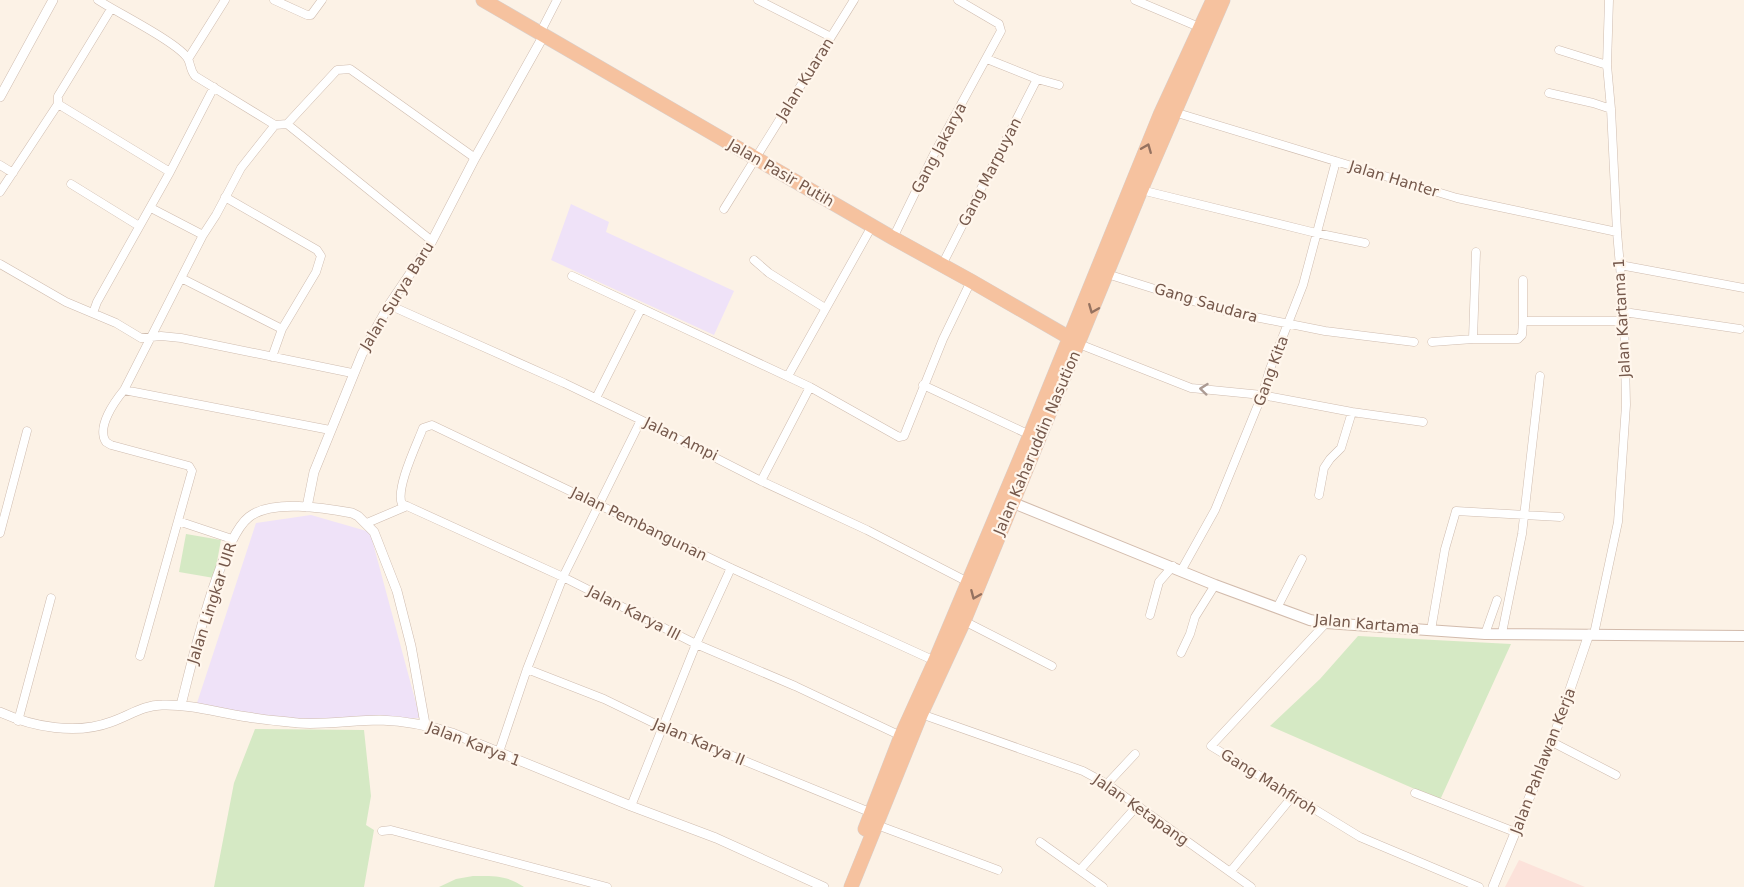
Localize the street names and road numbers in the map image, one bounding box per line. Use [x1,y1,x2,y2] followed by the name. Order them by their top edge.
[772,34,838,124] street label: Jalan Kuaran
[908,100,970,196] street label: Gang Jakarya
[955,115,1025,229] street label: Gang Marpuyan
[724,135,837,211] street label: Jalan Pasir Putih
[1346,157,1442,201] street label: Jalan Hanter
[356,238,438,354] street label: Jalan Surya Baru
[1610,258,1634,379] street label: Jalan Kartama 1
[1152,280,1260,326] street label: Gang Saudara
[1250,333,1292,409] street label: Gang Kita
[990,348,1084,539] street label: Jalan Kaharuddin Nasution
[640,413,721,465] street label: Jalan Ampi
[567,483,710,565] street label: Jalan Pembangunan
[183,540,240,667] street label: Jalan Lingkar UIR
[583,581,684,644] street label: Jalan Karya III
[1313,610,1420,638] street label: Jalan Kartama
[1506,685,1579,838] street label: Jalan Pahlawan Kerja
[650,714,748,769] street label: Jalan Karya II
[424,718,523,770] street label: Jalan Karya 1
[1217,745,1321,819] street label: Gang Mahfiroh
[1089,770,1192,850] street label: Jalan Ketapang

